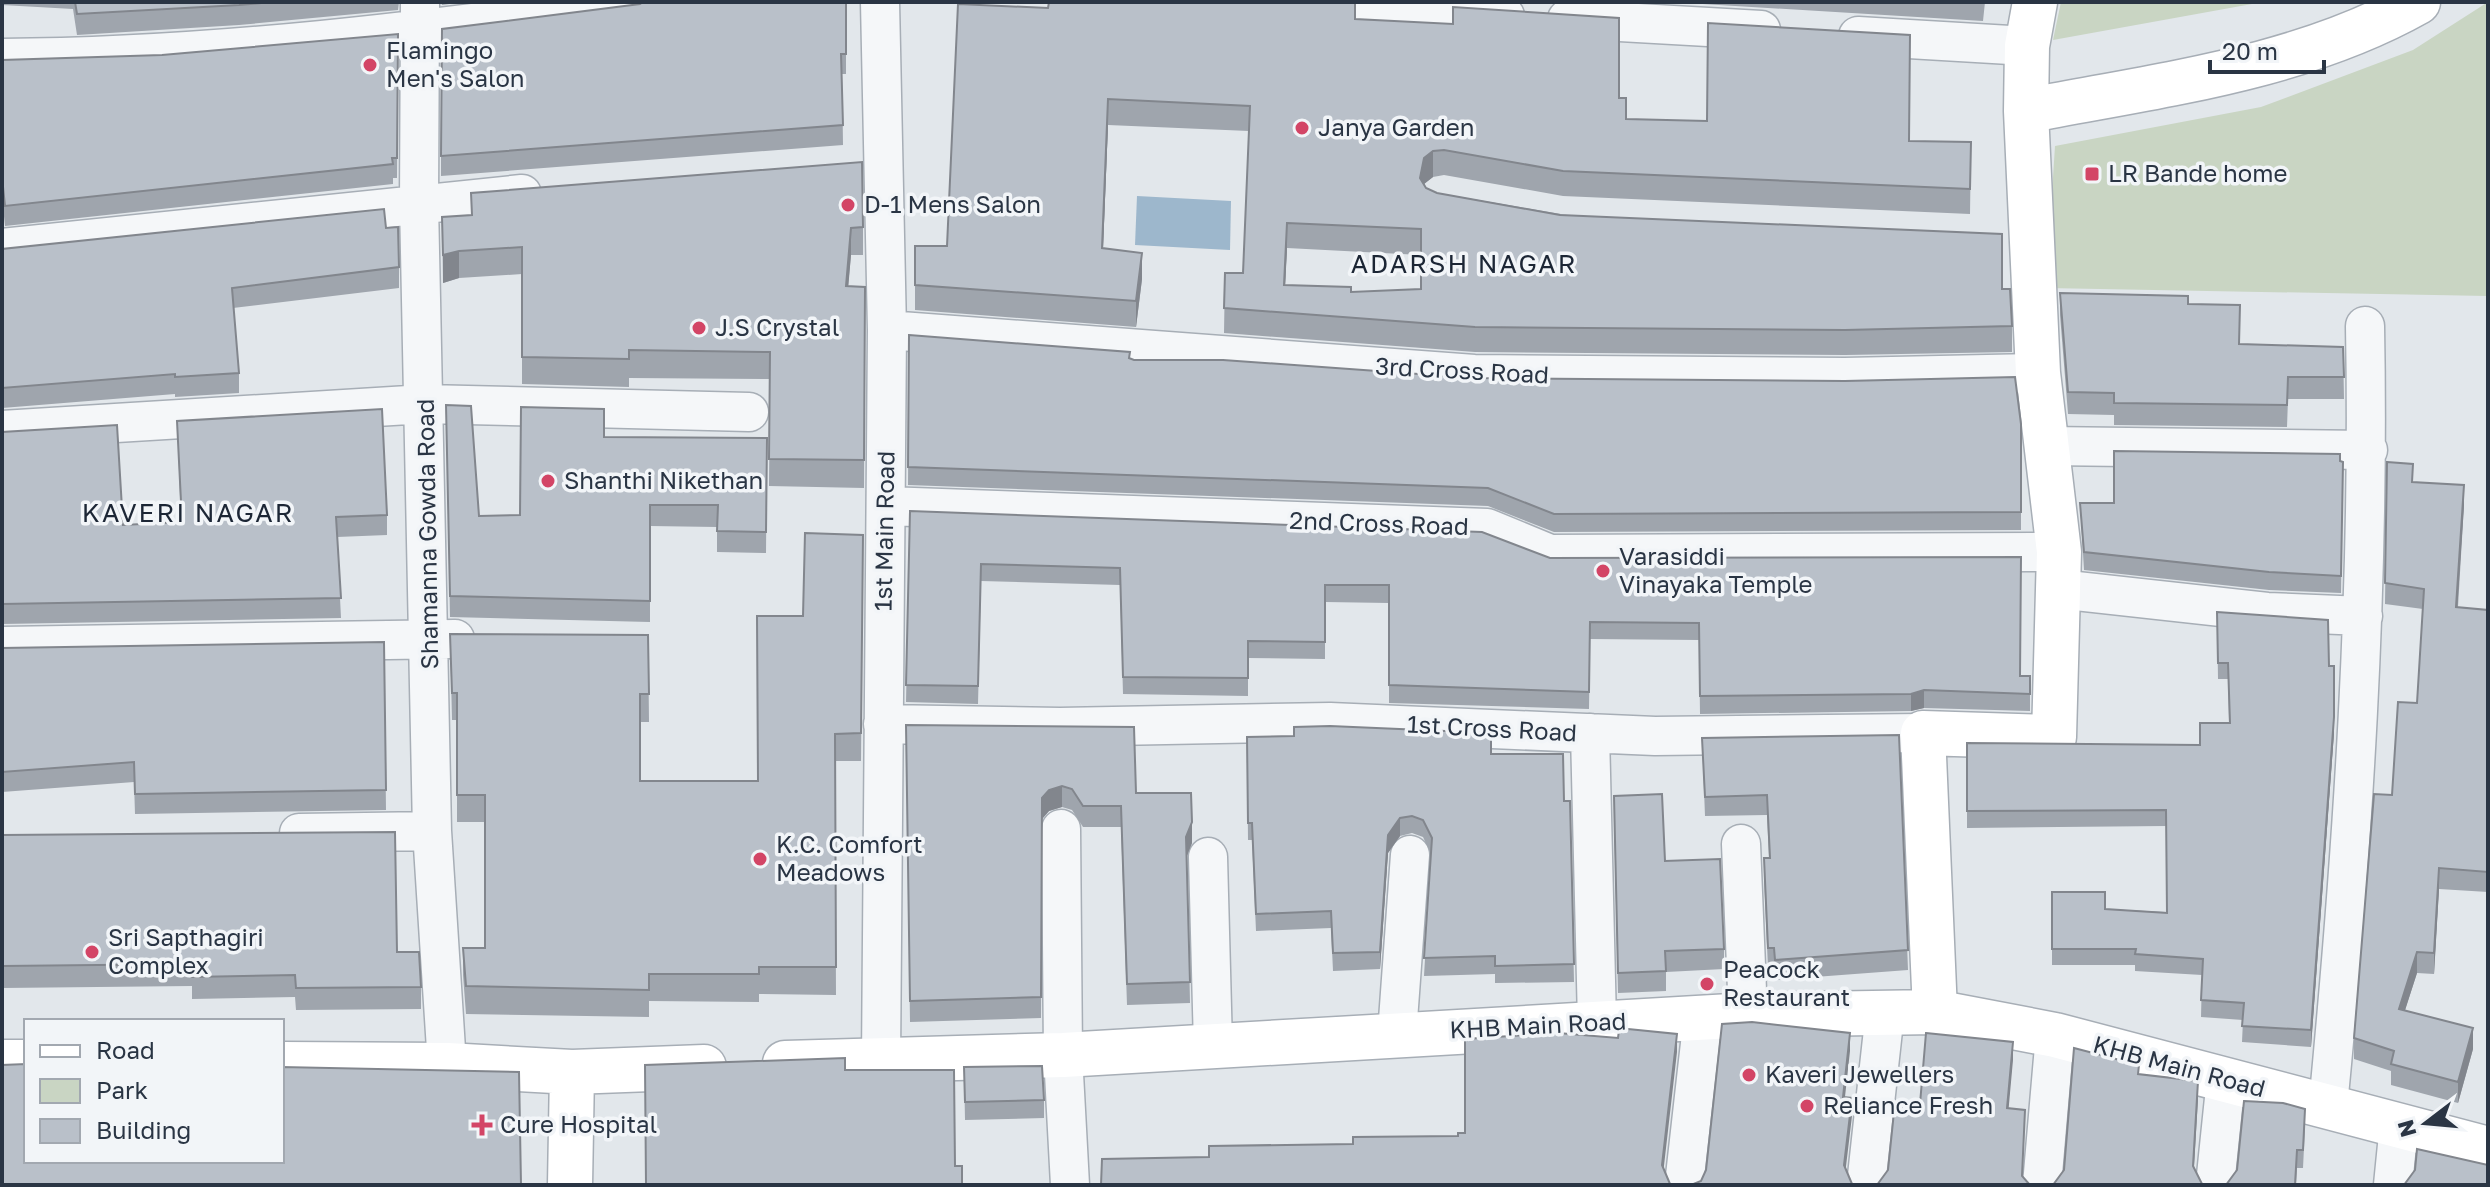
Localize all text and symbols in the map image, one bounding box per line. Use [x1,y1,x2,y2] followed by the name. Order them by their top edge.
[2210,24,2324,74] scale bar
[386,35,525,92] place label: Flamingo Men's Salon
[2222,36,2278,65] text: 20 m
[361,56,379,74] marker: Flamingo Men's Salon
[1318,112,1474,141] place label: Janya Garden
[1293,119,1311,137] marker: Janya Garden
[2108,158,2287,187] place label: LR Bande home
[2083,165,2101,183] marker: LR Bande home
[864,189,1041,218] place label: D-1 Mens Salon
[839,196,857,214] marker: D-1 Mens Salon
[1351,248,1577,279] district label: ADARSH NAGAR
[715,312,839,341] place label: J.S Crystal
[690,319,708,337] marker: J.S Crystal
[1374,350,1550,389] street label: 3rd Cross Road
[410,398,443,670] street label: Shamanna Gowda Road
[868,451,899,611] street label: 1st Main Road
[564,465,763,494] place label: Shanthi Nikethan
[539,472,557,490] marker: Shanthi Nikethan
[82,497,294,528] district label: KAVERI NAGAR
[1289,505,1469,540] street label: 2nd Cross Road
[1619,541,1813,598] place label: Varasiddi Vinayaka Temple
[1594,562,1612,580] marker: Varasiddi Vinayaka Temple
[1406,709,1578,746] street label: 1st Cross Road
[776,829,923,886] place label: K.C. Comfort Meadows
[751,850,769,868] marker: K.C. Comfort Meadows
[108,922,264,979] place label: Sri Sapthagiri Complex
[83,943,101,961] marker: Sri Sapthagiri Complex
[1723,954,1850,1011] place label: Peacock Restaurant
[1698,975,1716,993] marker: Peacock Restaurant
[1449,1005,1627,1044] street label: KHB Main Road
[24,1019,284,1163] legend
[2090,1029,2269,1102] street label: KHB Main Road
[96,1035,155,1064] text: Road
[1765,1059,1954,1088] place label: Kaveri Jewellers
[1740,1066,1758,1084] marker: Kaveri Jewellers
[96,1075,148,1104] text: Park
[2386,1083,2466,1163] north arrow
[1823,1090,1993,1119] place label: Reliance Fresh
[1798,1097,1816,1115] marker: Reliance Fresh
[500,1109,657,1138] place label: Cure Hospital
[471,1114,493,1136] marker: Cure Hospital
[96,1115,191,1144] text: Building
[2391,1117,2422,1140] text: N

